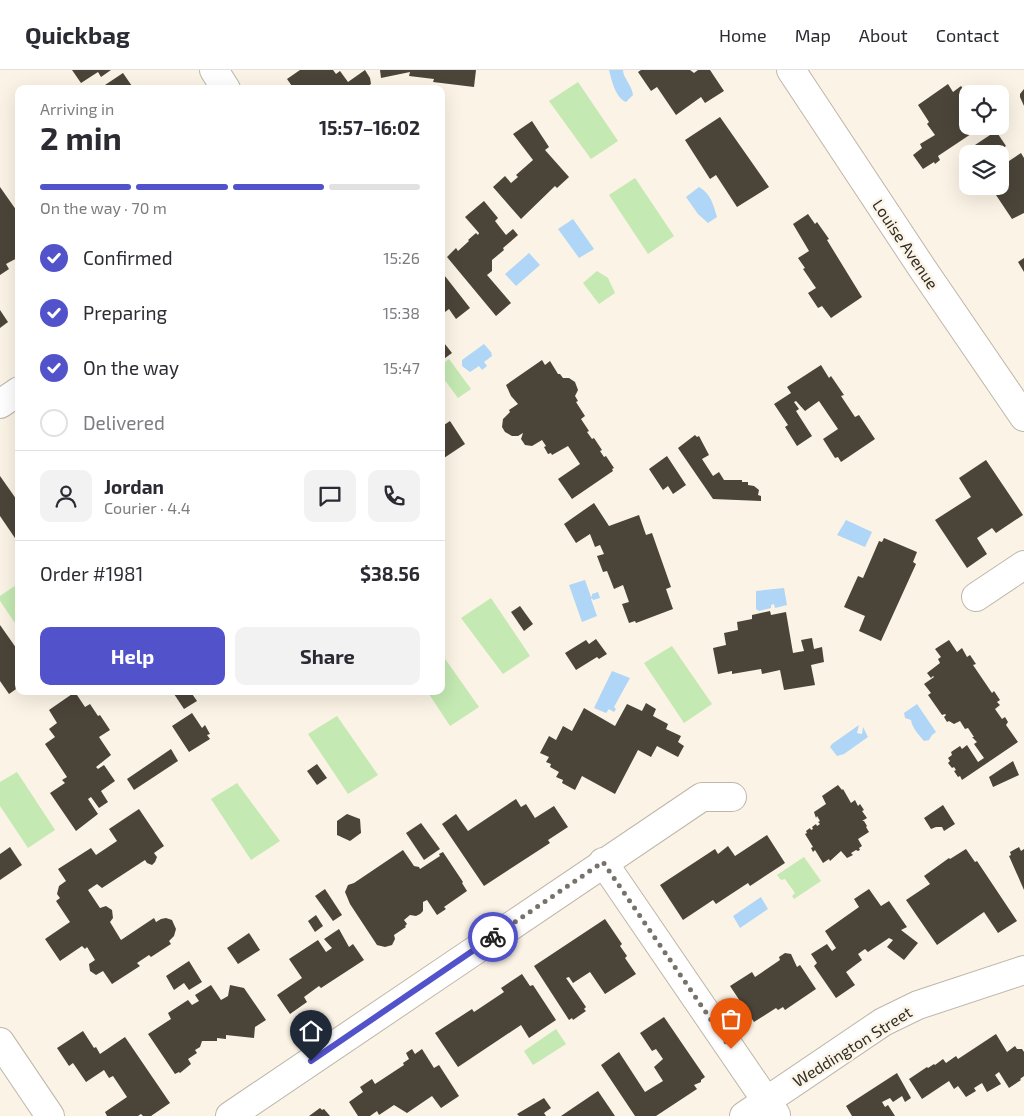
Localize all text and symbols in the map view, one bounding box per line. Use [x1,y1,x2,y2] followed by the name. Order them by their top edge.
[25,20,130,49] text: Quickbag
[719,24,767,46] text: Home
[795,24,831,46] text: Map
[859,24,908,46] text: About
[936,24,999,46] text: Contact
[959,85,1009,195] map controls
[959,85,1009,135] button: locate
[40,99,114,118] text: Arriving in
[319,116,420,139] text: 15:57–16:02
[40,118,122,156] text: 2 min
[959,145,1009,195] button: layers
[869,196,943,292] street label: Louise Avenue
[40,198,167,217] text: On the way · 70 m
[40,244,68,272] icon: check
[83,246,173,269] text: Confirmed
[383,248,420,267] text: 15:26
[40,299,68,327] icon: check
[83,301,167,324] text: Preparing
[383,303,420,322] text: 15:38
[40,354,68,382] icon: check
[83,356,179,379] text: On the way
[383,358,420,377] text: 15:47
[83,411,165,434] text: Delivered
[40,470,92,522] button: person
[304,470,356,522] button: chat
[368,470,420,522] button: phone
[104,475,164,498] text: Jordan
[104,498,191,517] text: Courier · 4.4
[40,562,143,585] text: Order #1981
[360,562,420,585] text: $38.56
[40,627,225,685] button: Help
[235,627,420,685] button: Share
[468,912,518,962] courier
[479,923,507,951] icon: bike
[710,998,752,1049] pin
[789,1002,915,1090] street label: Weddington Street
[717,1005,745,1033] icon: bag
[290,1010,332,1061] pin
[297,1017,325,1045] icon: home

